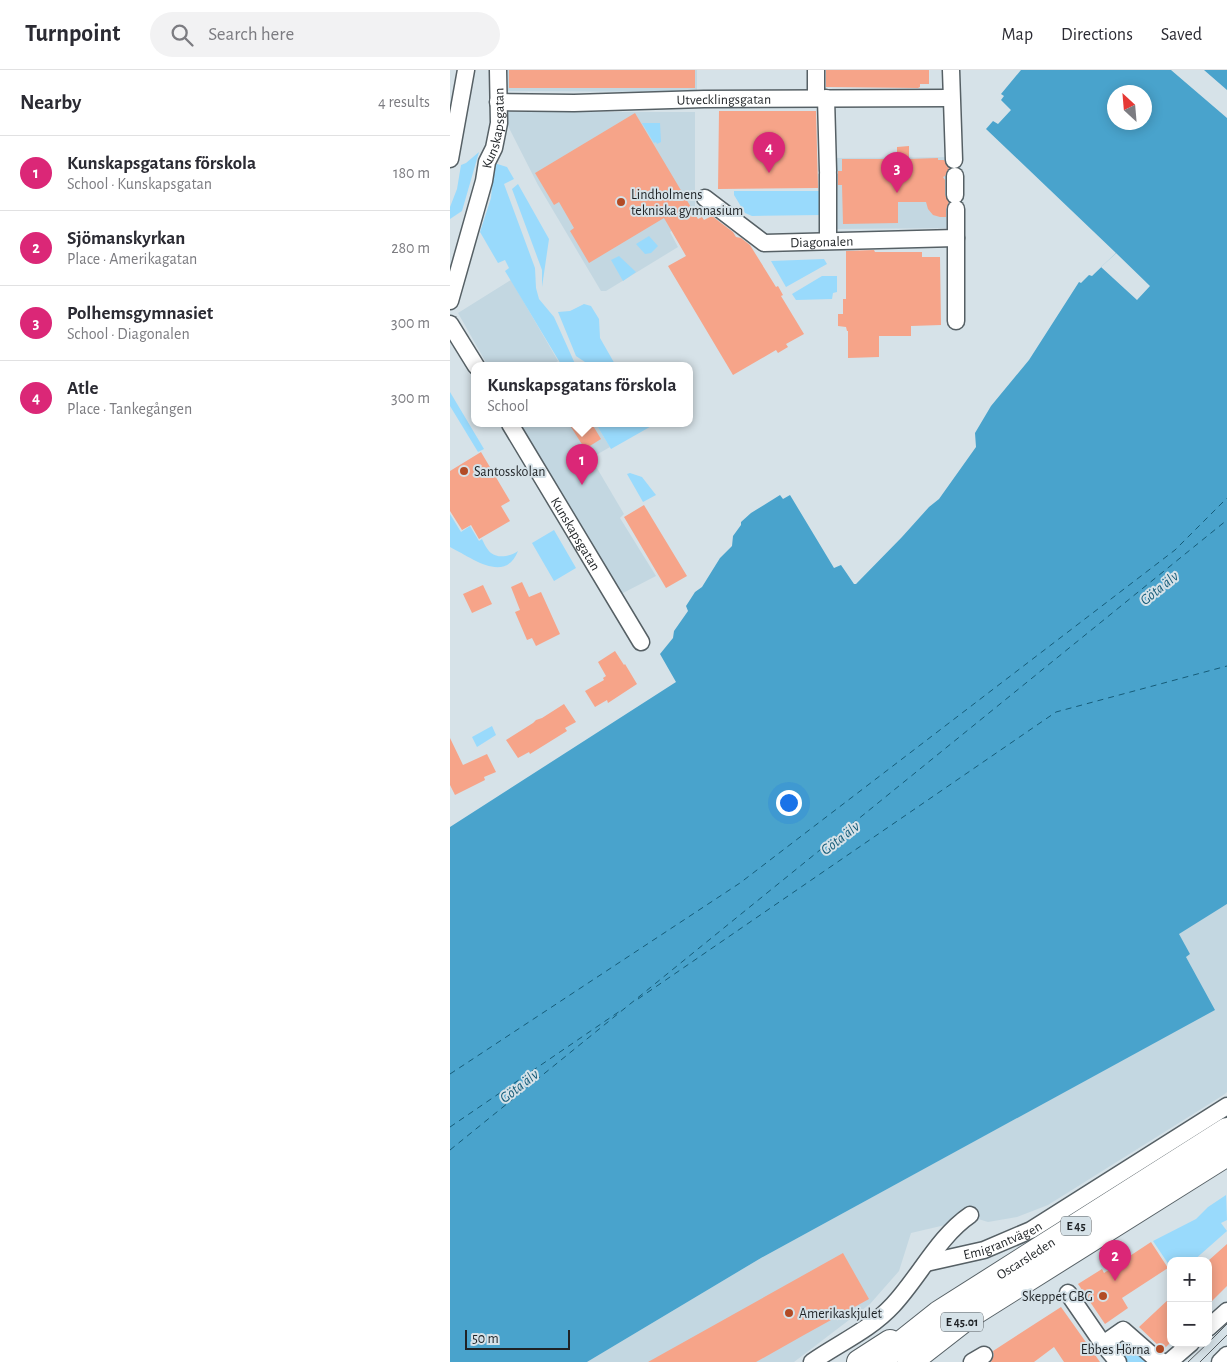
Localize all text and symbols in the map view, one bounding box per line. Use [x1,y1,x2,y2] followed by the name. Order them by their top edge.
[150,12,500,57] search box
[168,21,196,49] icon: search
[25,22,120,46] text: Turnpoint
[208,25,294,44] text: Search here
[1002,26,1033,44] text: Map
[1061,26,1133,44] text: Directions
[1161,26,1202,44] text: Saved
[1107,85,1152,130] north arrow
[480,88,507,170] street label: Kunskapsgatan
[20,92,81,113] text: Nearby
[677,93,771,108] street label: Utvecklingsgatan
[378,94,430,110] text: 4 results
[753,132,785,173] pin: 4
[881,152,913,193] pin: 3
[67,154,256,173] text: Kunskapsgatans förskola
[33,165,39,181] text: 1
[393,165,430,181] text: 180 m
[67,176,212,192] text: School · Kunskapsgatan
[631,188,743,218] place label: Lindholmens tekniska gymnasium
[615,196,627,208] marker: Lindholmens tekniska gymnasium
[67,229,185,248] text: Sjömanskyrkan
[790,235,854,250] street label: Diagonalen
[32,240,40,256] text: 2
[391,240,430,256] text: 280 m
[67,251,197,267] text: Place · Amerikagatan
[67,304,213,323] text: Polhemsgymnasiet
[33,315,39,331] text: 3
[391,315,430,331] text: 300 m
[67,326,190,342] text: School · Diagonalen
[471,362,693,427] popup
[487,376,677,395] text: Kunskapsgatans förskola
[67,379,98,398] text: Atle
[32,390,40,406] text: 4
[391,390,430,406] text: 300 m
[487,398,529,414] text: School
[67,401,192,417] text: Place · Tankegången
[566,444,598,485] pin: 1
[458,465,470,477] marker: Santosskolan
[474,465,545,479] place label: Santosskolan
[548,495,602,573] street label: Kunskapsgatan
[1137,569,1181,608] water label: Göta älv
[776,790,802,816] your location
[818,819,862,858] water label: Göta älv
[497,1067,541,1106] water label: Göta älv
[1061,1216,1091,1236] road number: E 45
[962,1219,1045,1262] street label: Emigrantvägen
[994,1235,1058,1283] street label: Oscarsleden
[1099,1240,1131,1281] pin: 2
[1167,1257,1212,1347] map controls
[1167,1257,1212,1302] button: +
[1022,1290,1093,1304] place label: Skeppet GBG
[1097,1290,1109,1302] marker: Skeppet GBG
[1167,1302,1212,1347] button: −
[783,1307,795,1319] marker: Amerikaskjulet
[799,1307,882,1321] place label: Amerikaskjulet
[941,1312,983,1332] road number: E 45.01
[465,1327,570,1350] scale bar
[472,1332,499,1346] text: 50 m
[1081,1343,1151,1357] place label: Ebbes Hörna
[1154,1343,1166,1355] marker: Ebbes Hörna

